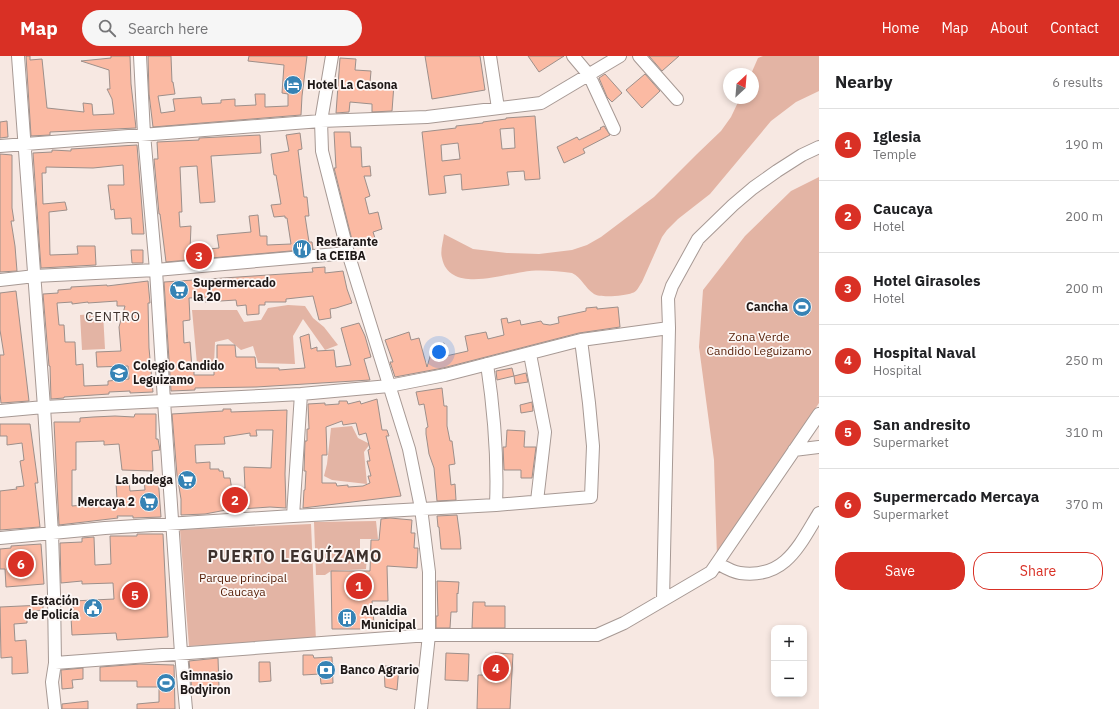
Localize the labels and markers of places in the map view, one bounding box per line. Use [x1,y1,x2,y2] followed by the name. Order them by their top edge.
[282,74,304,96] hotel icon: Hotel La Casona
[307,77,398,92] place label: Hotel La Casona
[316,234,378,263] place label: Restarante la CEIBA
[291,238,313,260] restaurant icon: Restarante la CEIBA
[186,241,212,271] pin: 3
[193,275,276,304] place label: Supermercado la 20
[168,279,190,301] supermarket icon: Supermercado la 20
[791,296,813,318] sports icon: Cancha
[746,299,788,314] place label: Cancha
[133,358,224,387] place label: Colegio Candido Leguizamo
[108,362,130,384] school or university icon: Colegio Candido Leguizamo
[176,469,198,491] supermarket icon: La bodega
[115,472,173,487] place label: La bodega
[222,485,248,515] pin: 2
[138,491,160,513] supermarket icon: Mercaya 2
[78,494,135,509] place label: Mercaya 2
[8,549,34,579] pin: 6
[346,571,372,601] pin: 1
[122,580,148,610] pin: 5
[24,593,79,622] place label: Estación de Policía
[82,597,104,619] public building icon: Estación de Policía
[361,603,416,632] place label: Alcaldia Municipal
[336,607,358,629] building icon: Alcaldia Municipal
[483,653,509,683] pin: 4
[315,659,337,681] bank icon: Banco Agrario
[340,662,419,677] place label: Banco Agrario
[180,668,233,697] place label: Gimnasio Bodyiron
[155,672,177,694] sports icon: Gimnasio Bodyiron

